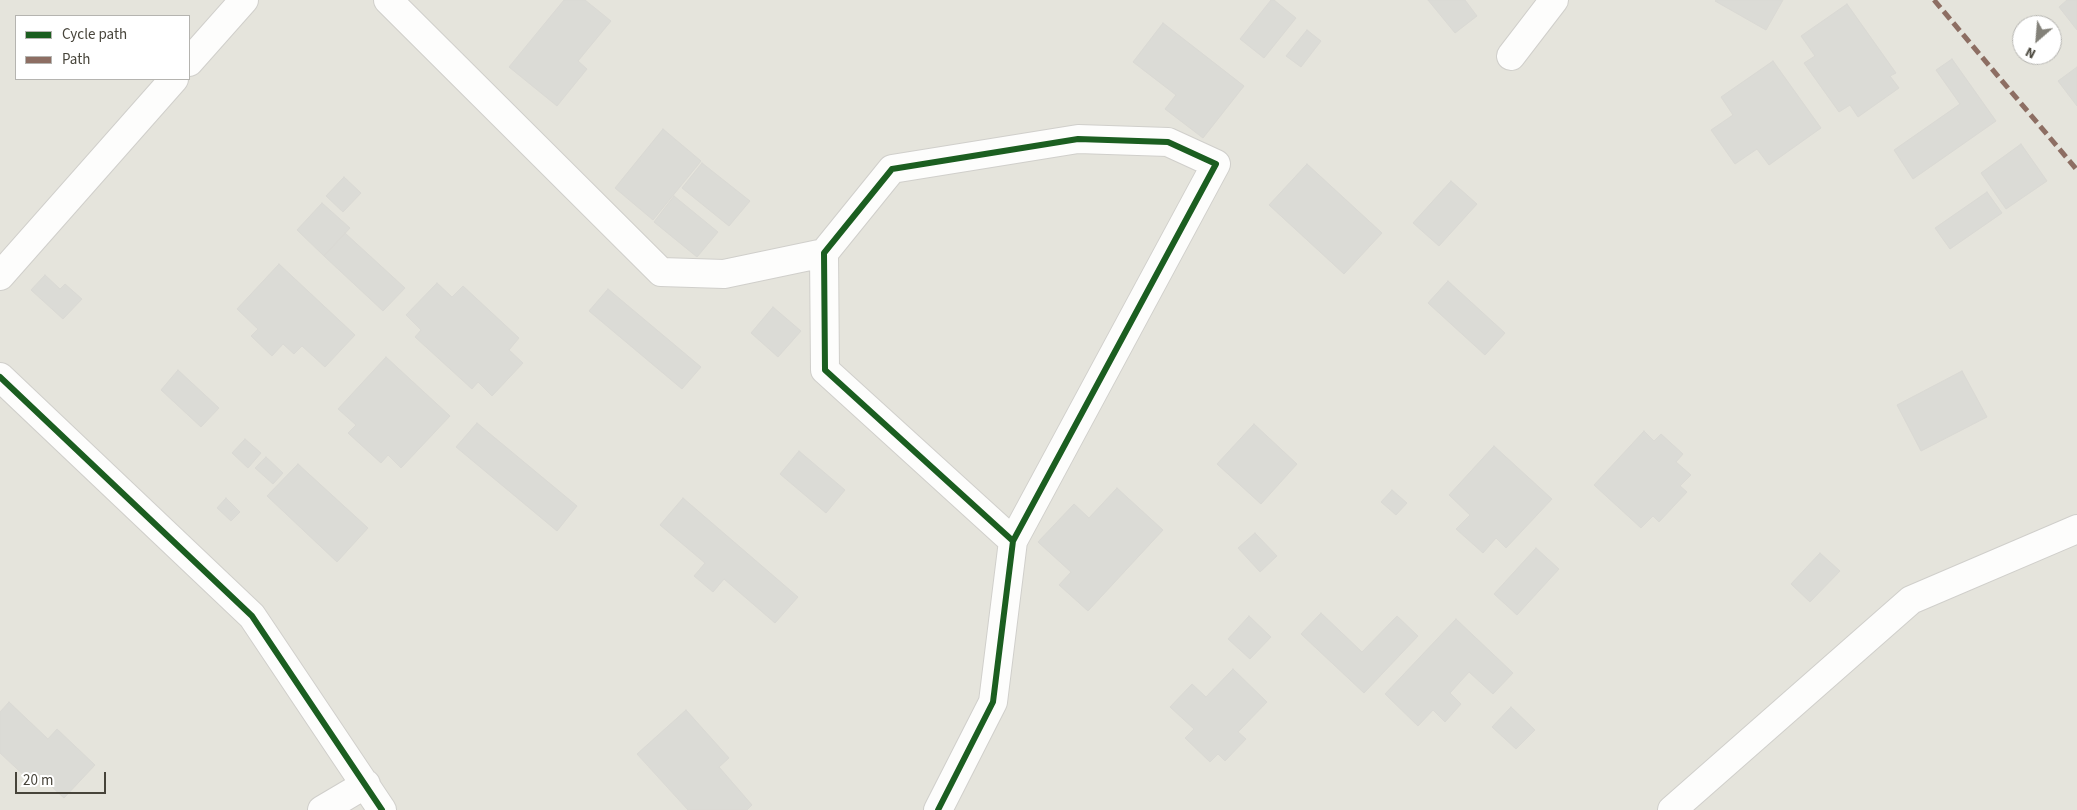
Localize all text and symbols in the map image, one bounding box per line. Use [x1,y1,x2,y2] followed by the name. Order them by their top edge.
[15,15,190,80] legend
[2012,15,2062,65] north arrow
[62,24,127,45] text: Cycle path
[2022,41,2039,63] text: N
[62,49,90,70] text: Path
[18,762,109,794] scale bar
[23,770,53,791] text: 20 m

